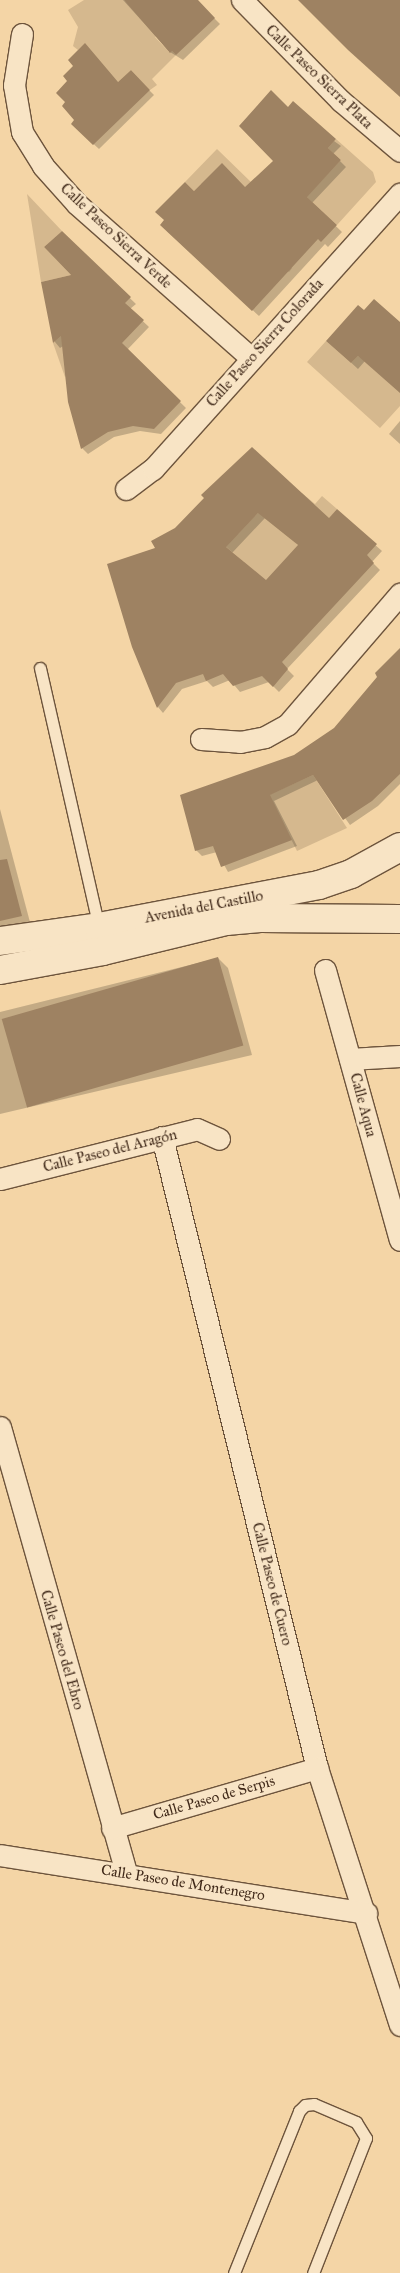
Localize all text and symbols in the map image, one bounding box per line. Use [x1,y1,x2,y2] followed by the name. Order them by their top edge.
[262,21,376,133] street label: Calle Paseo Sierra Plata
[56,180,176,292] street label: Calle Paseo Sierra Verde
[203,275,327,411] street label: Calle Paseo Sierra Colorada
[143,887,265,927] street label: Avenida del Castillo
[346,1071,380,1139] street label: Calle Aqua
[41,1126,179,1176] street label: Calle Paseo del Aragón
[248,1521,296,1647] street label: Calle Paseo de Cuero
[36,1588,88,1712] street label: Calle Paseo del Ebro
[151,1772,277,1824] street label: Calle Paseo de Serpis
[100,1861,266,1905] street label: Calle Paseo de Montenegro

